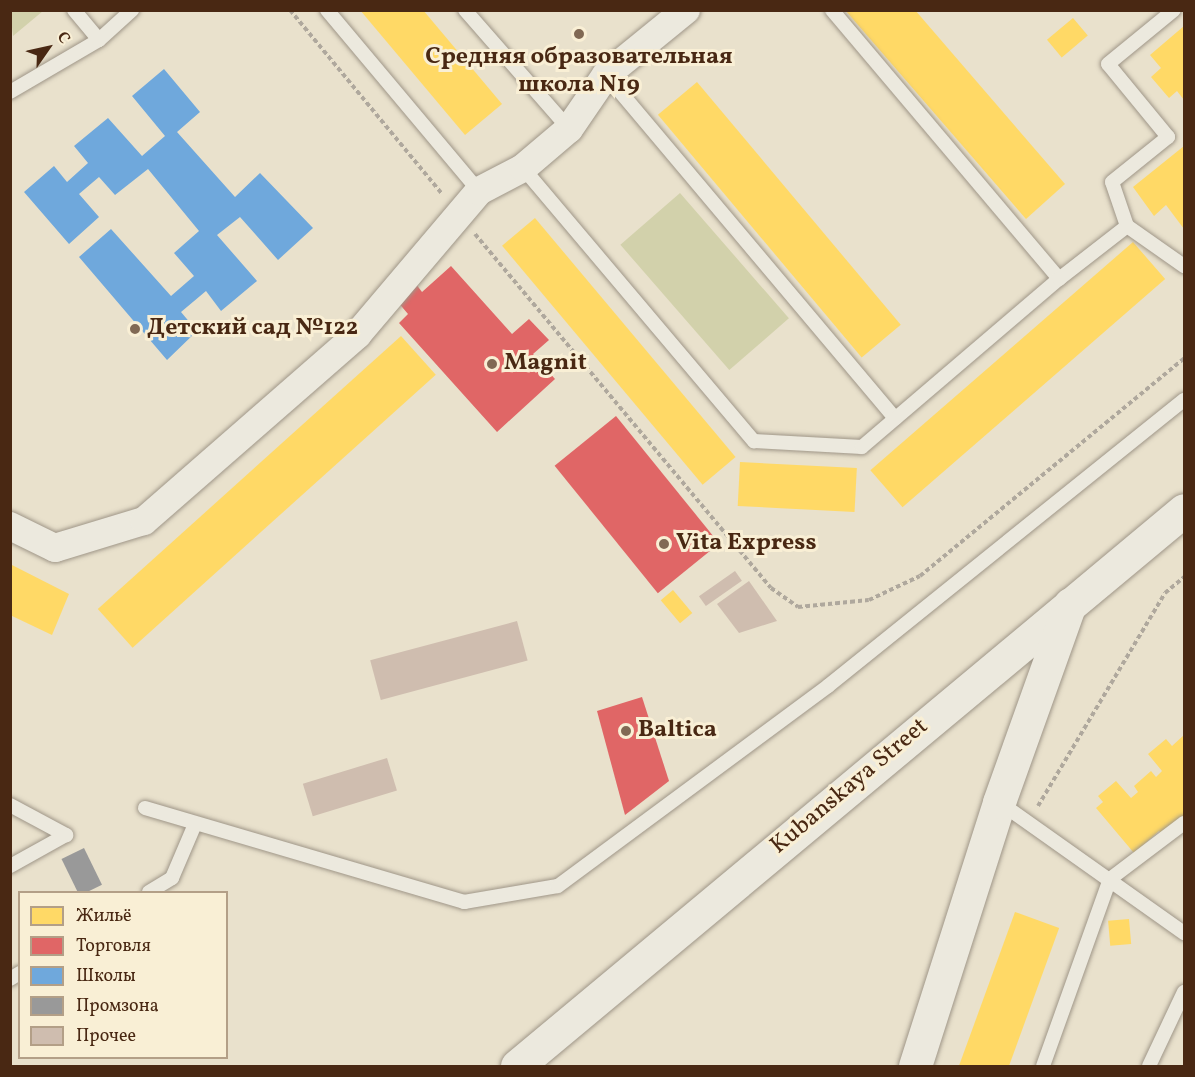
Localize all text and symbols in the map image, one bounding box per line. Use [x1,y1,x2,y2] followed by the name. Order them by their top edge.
[18,18,78,78] north arrow
[572,27,586,41] marker: Средняя образовательная школа N19
[51,28,75,48] text: С
[425,44,733,100] place label: Средняя образовательная школа N19
[147,315,358,343] place label: Детский сад №122
[128,322,142,336] marker: Детский сад №122
[504,350,587,378] place label: Magnit
[485,357,499,371] marker: Magnit
[676,530,816,558] place label: Vita Express
[657,537,671,551] marker: Vita Express
[766,713,934,861] street label: Kubanskaya Street
[638,717,717,745] place label: Baltica
[619,724,633,738] marker: Baltica
[18,891,228,1059] legend
[76,904,132,929] text: Жильё
[76,934,151,959] text: Торговля
[76,964,136,989] text: Школы
[76,994,159,1019] text: Промзона
[76,1024,136,1049] text: Прочее

